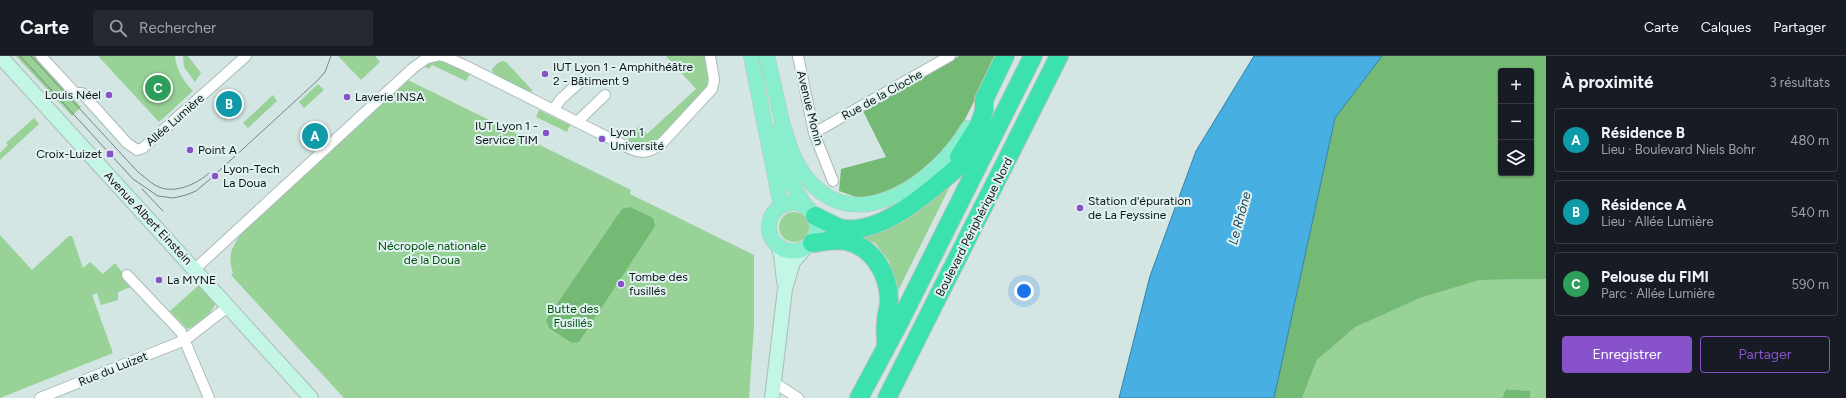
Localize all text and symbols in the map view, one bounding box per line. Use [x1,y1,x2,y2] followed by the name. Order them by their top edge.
[93,10,373,46] search box
[20,16,69,39] text: Carte
[107,17,129,39] icon: search
[139,19,216,37] text: Rechercher
[1644,19,1679,36] text: Carte
[1701,19,1751,36] text: Calques
[1773,19,1826,36] text: Partager
[553,60,693,88] place label: IUT Lyon 1 - Amphithéâtre 2 - Bâtiment 9
[839,67,925,123] street label: Rue de la Cloche
[1498,68,1534,176] map controls
[1498,68,1534,104] button: +
[540,69,550,79] marker: IUT Lyon 1 - Amphithéâtre 2 - Bâtiment 9
[794,69,826,147] street label: Avenue Monin
[1562,72,1653,92] text: À proximité
[145,73,171,103] pin: C
[1770,75,1830,90] text: 3 résultats
[45,88,101,102] place label: Louis Néel
[216,89,242,119] pin: B
[104,90,114,100] marker: Louis Néel
[355,90,424,104] place label: Laverie INSA
[143,91,207,149] street label: Allée Lumière
[342,92,352,102] marker: Laverie INSA
[1498,104,1534,140] button: −
[475,119,538,147] place label: IUT Lyon 1 - Service TIM
[302,121,328,151] pin: A
[1601,124,1685,142] text: Résidence B
[610,125,665,153] place label: Lyon 1 Université
[541,128,551,138] marker: IUT Lyon 1 - Service TIM
[1571,133,1581,148] text: A
[1790,133,1829,148] text: 480 m
[597,134,607,144] marker: Lyon 1 Université
[1498,140,1534,176] button: layers
[1601,142,1755,157] text: Lieu · Boulevard Niels Bohr
[198,143,237,157] place label: Point A
[185,145,195,155] marker: Point A
[36,147,102,161] place label: Croix-Luizet
[105,149,115,159] marker: Croix-Luizet
[933,155,1015,299] street label: Boulevard Périphérique Nord
[223,162,280,190] place label: Lyon-Tech La Doua
[101,169,195,268] street label: Avenue Albert Einstein
[210,171,220,181] marker: Lyon-Tech La Doua
[1225,190,1254,246] water label: Le Rhône
[1088,194,1191,222] place label: Station d'épuration de La Feyssine
[1601,196,1687,214] text: Résidence A
[1075,203,1085,213] marker: Station d'épuration de La Feyssine
[1572,205,1580,220] text: B
[1791,205,1829,220] text: 540 m
[1601,214,1714,229] text: Lieu · Allée Lumière
[378,239,487,267] park label: Nécropole nationale de la Doua
[1601,268,1709,286] text: Pelouse du FIMI
[629,270,688,298] place label: Tombe des fusillés
[167,273,216,287] place label: La MYNE
[154,275,164,285] marker: La MYNE
[1571,277,1581,292] text: C
[1792,277,1829,292] text: 590 m
[616,279,626,289] marker: Tombe des fusillés
[1014,281,1034,301] your location
[1601,286,1715,301] text: Parc · Allée Lumière
[547,302,599,330] park label: Butte des Fusillés
[1562,336,1692,373] button: Enregistrer
[1700,336,1830,373] button: Partager
[76,349,150,389] street label: Rue du Luizet

